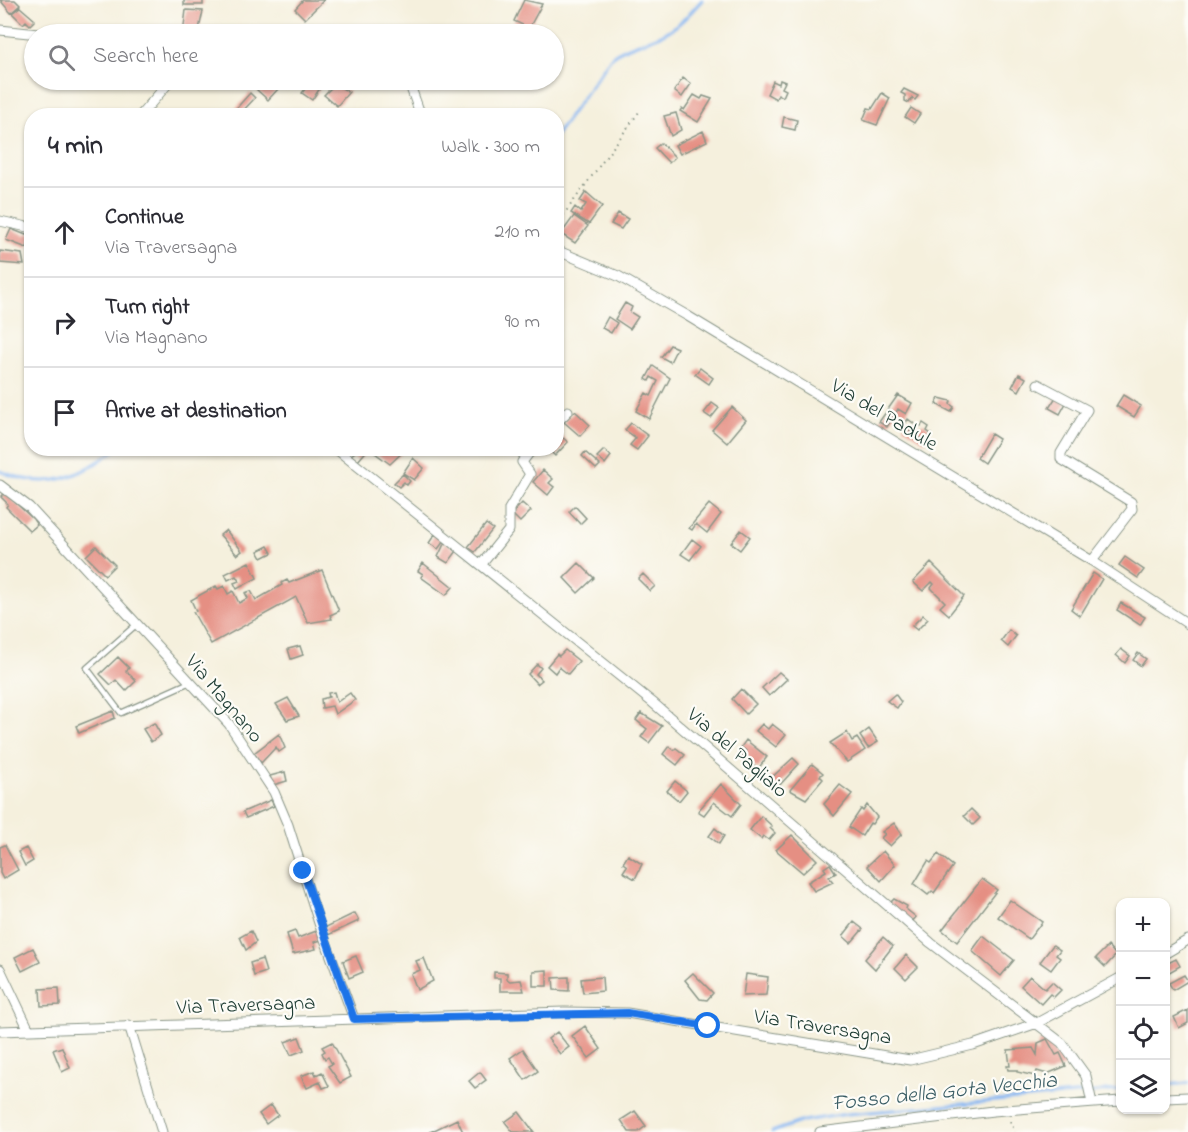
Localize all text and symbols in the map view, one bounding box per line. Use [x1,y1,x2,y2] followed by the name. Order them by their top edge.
[24,24,564,90] search box
[45,41,78,74] icon: search
[93,41,198,73] text: Search here
[48,128,103,166] text: 4 min
[441,133,540,162] text: Walk · 300 m
[105,202,184,234] text: Continue
[48,216,81,249] icon: ahead
[495,218,540,247] text: 210 m
[105,234,237,263] text: Via Traversagna
[105,292,190,324] text: Turn right
[48,306,81,339] icon: right
[505,308,540,337] text: 90 m
[105,324,208,353] text: Via Magnano
[824,371,944,460] street label: Via del Padule
[48,396,81,429] icon: arrive
[105,396,287,428] text: Arrive at destination
[175,648,270,752] street label: Via Magnano
[677,700,794,808] street label: Via del Pagliaio
[289,857,315,883] route end
[1116,898,1170,1114] map controls
[1116,898,1170,952] button: +
[1116,952,1170,1006] button: −
[175,989,316,1025] street label: Via Traversagna
[750,1002,894,1056] street label: Via Traversagna
[1116,1006,1170,1060] button: locate
[694,1012,720,1038] route start
[1116,1060,1170,1114] button: layers
[830,1065,1060,1121] water label: Fosso della Gota Vecchia

